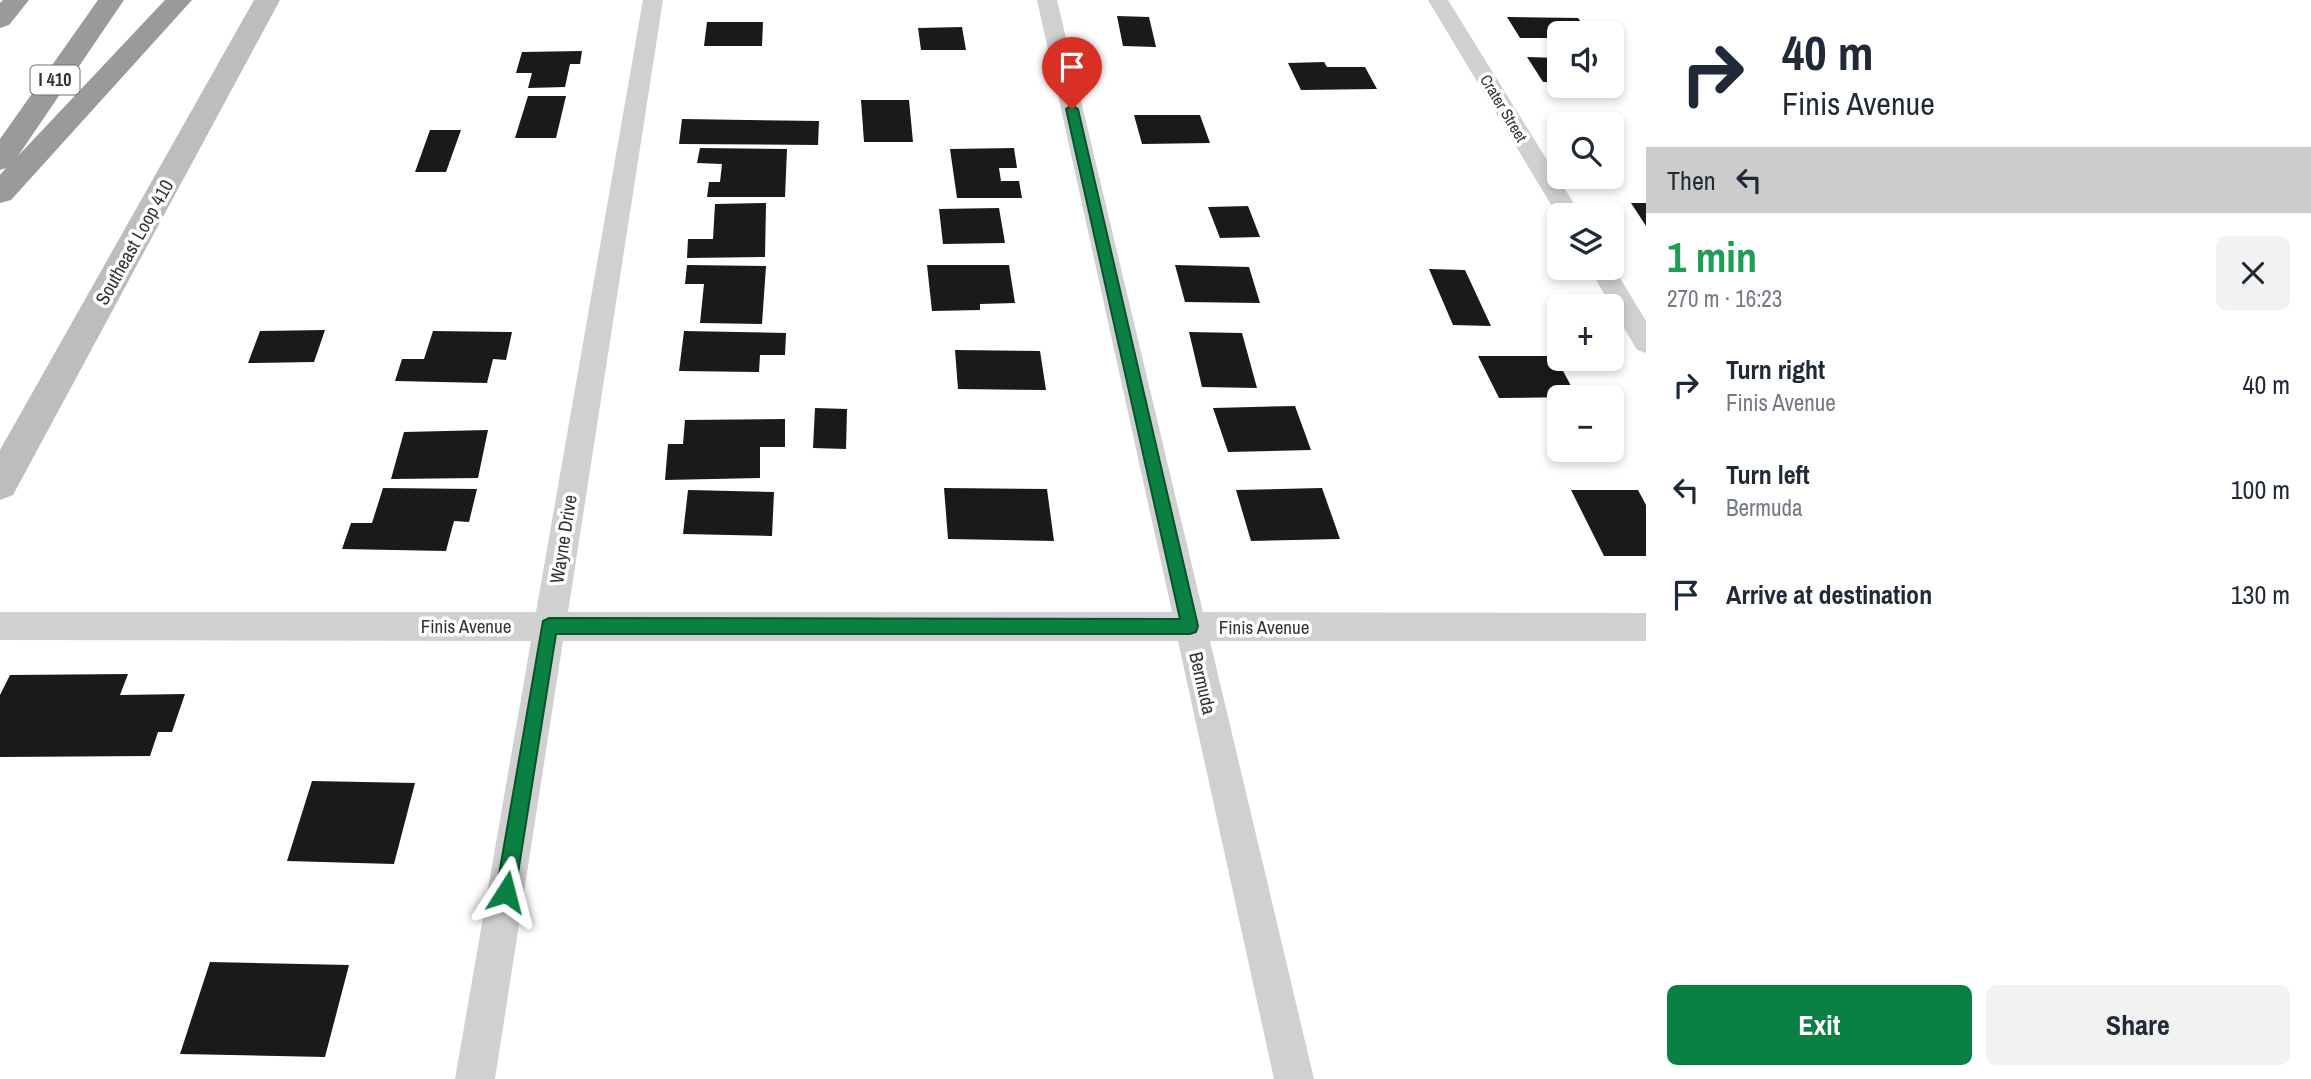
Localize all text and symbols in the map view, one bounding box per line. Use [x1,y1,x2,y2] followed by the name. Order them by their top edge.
[1782,19,1874,85] text: 40 m
[1547,21,1624,462] map controls
[1547,21,1624,98] button: sound
[1667,28,1758,119] icon: right
[1042,37,1102,109] pin
[1053,48,1091,86] icon: arrive
[30,66,80,94] road number: I 410
[1475,70,1533,146] street label: Crater Street
[1782,82,1935,125] text: Finis Avenue
[1547,112,1624,189] button: search
[1730,161,1768,199] icon: left
[1667,163,1716,198] text: Then
[89,175,179,309] street label: Southeast Loop 410
[1547,203,1624,280] button: layers
[1667,229,1757,285] text: 1 min
[2216,236,2290,310] button: close
[1667,283,1782,314] text: 270 m · 16:23
[1547,294,1624,371] button: +
[1726,352,1825,387] text: Turn right
[1667,366,1705,404] icon: right
[2243,367,2290,402] text: 40 m
[1547,385,1624,462] button: −
[1726,387,1836,418] text: Finis Avenue
[1726,457,1810,492] text: Turn left
[1667,471,1705,509] icon: left
[2231,472,2290,507] text: 100 m
[1726,492,1803,523] text: Bermuda
[543,493,583,585] street label: Wayne Drive
[1667,576,1705,614] icon: arrive
[1726,577,1932,612] text: Arrive at destination
[2231,577,2290,612] text: 130 m
[421,613,511,639] street label: Finis Avenue
[1219,614,1309,640] street label: Finis Avenue
[1183,649,1223,717] street label: Bermuda
[469,855,543,929] position arrow
[1667,985,1972,1065] button: Exit
[1986,985,2290,1065] button: Share

